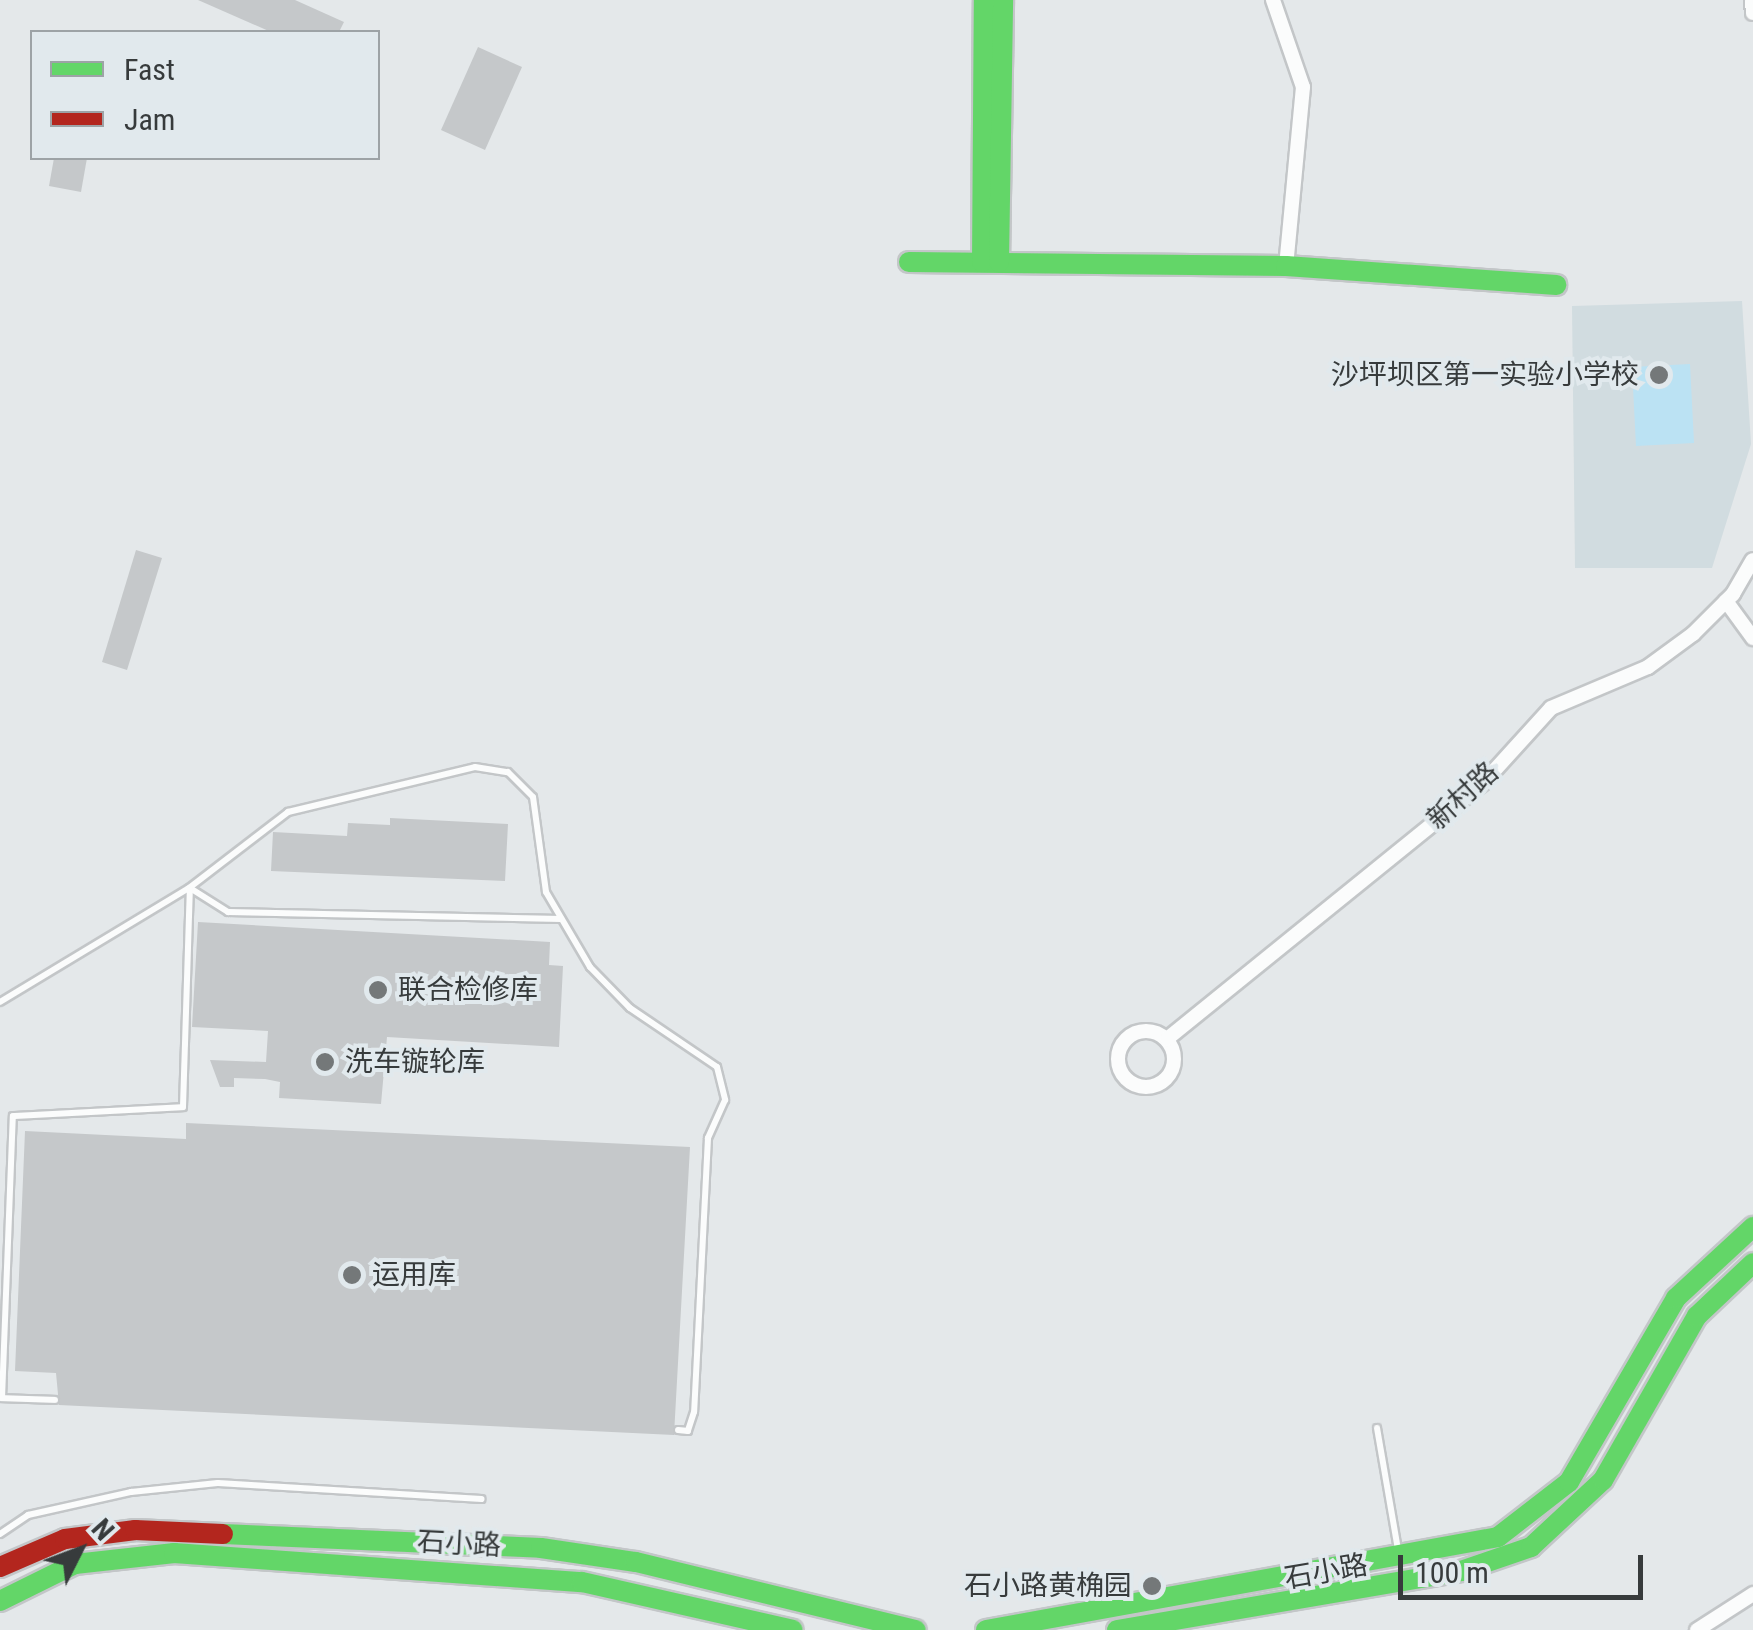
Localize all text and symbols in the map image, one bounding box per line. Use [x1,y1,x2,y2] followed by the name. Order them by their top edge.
[30,30,380,160] legend
[124,52,175,87] text: Fast
[124,102,175,137] text: Jam
[1331,358,1639,392] place label: 沙坪坝区第一实验小学校
[1648,364,1670,386] marker: 沙坪坝区第一实验小学校
[1421,755,1505,837] street label: 新村路
[398,973,538,1007] place label: 联合检修库
[367,979,389,1001] marker: 联合检修库
[345,1045,485,1079] place label: 洗车镟轮库
[314,1051,336,1073] marker: 洗车镟轮库
[372,1258,456,1292] place label: 运用库
[341,1264,363,1286] marker: 运用库
[30,1500,130,1600] north arrow
[85,1512,121,1547] text: N
[416,1525,502,1563] street label: 石小路
[1403,1535,1648,1597] scale bar
[1282,1548,1370,1596] street label: 石小路
[1415,1555,1489,1590] text: 100 m
[964,1569,1132,1603] place label: 石小路黄桷园
[1141,1575,1163,1597] marker: 石小路黄桷园

